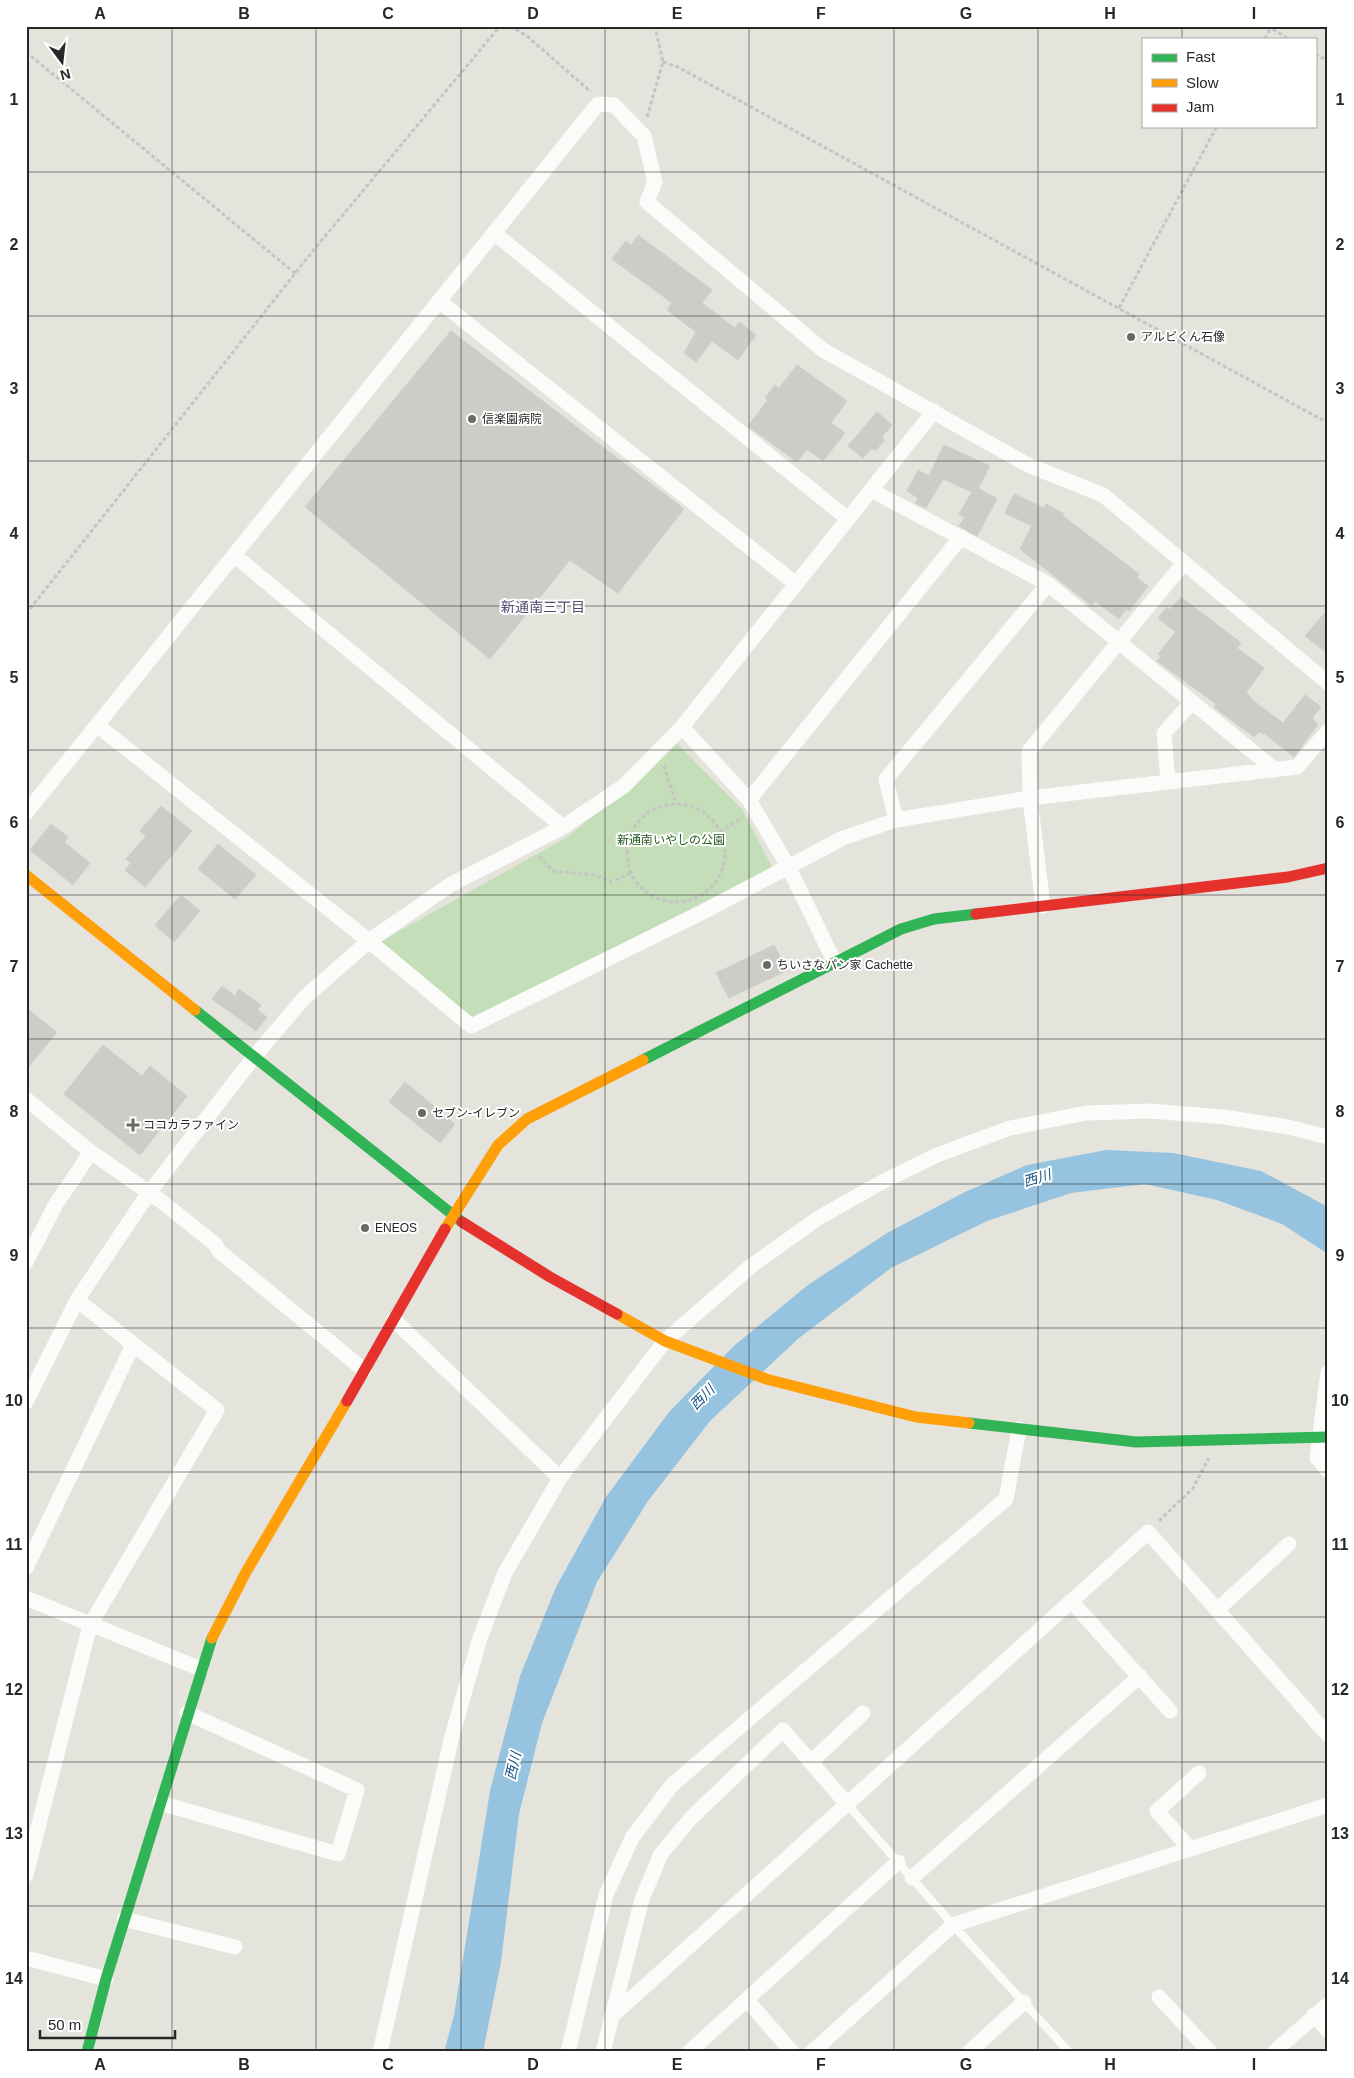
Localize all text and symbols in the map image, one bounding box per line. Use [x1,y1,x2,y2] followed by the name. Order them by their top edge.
[94,5,106,22] text: A
[238,5,250,22] text: B
[382,5,394,22] text: C
[527,5,539,22] text: D
[672,5,683,22] text: E
[816,5,826,22] text: F
[960,5,972,22] text: G
[1104,5,1116,22] text: H
[1252,5,1256,22] text: I
[38,38,88,88] north arrow
[1142,38,1316,128] legend
[1186,48,1216,65] text: Fast
[58,66,72,84] text: N
[1186,74,1219,91] text: Slow
[10,91,19,108] text: 1
[1336,91,1345,108] text: 1
[1186,98,1214,115] text: Jam
[10,236,19,253] text: 2
[1336,236,1345,253] text: 2
[1141,330,1225,344] place label: アルビくん石像
[1125,331,1137,343] marker: アルビくん石像
[10,380,19,397] text: 3
[1336,380,1345,397] text: 3
[482,412,542,426] place label: 信楽園病院
[466,413,478,425] marker: 信楽園病院
[10,525,19,542] text: 4
[1336,525,1345,542] text: 4
[501,599,585,615] district label: 新通南三丁目
[10,669,19,686] text: 5
[1336,669,1345,686] text: 5
[10,814,19,831] text: 6
[1336,814,1345,831] text: 6
[617,833,725,847] park label: 新通南いやしの公園
[10,958,19,975] text: 7
[777,958,913,972] place label: ちいさなパン家 Cachette
[1336,958,1345,975] text: 7
[761,959,773,971] marker: ちいさなパン家 Cachette
[10,1103,19,1120] text: 8
[1336,1103,1345,1120] text: 8
[432,1106,520,1120] place label: セブン-イレブン
[416,1107,428,1119] marker: セブン-イレブン
[143,1118,239,1132] place label: ココカラファイン
[127,1119,139,1131] marker: ココカラファイン
[1021,1166,1055,1190] water label: 西川
[375,1221,417,1235] place label: ENEOS
[359,1222,371,1234] marker: ENEOS
[10,1247,19,1264] text: 9
[1336,1247,1345,1264] text: 9
[686,1380,719,1413] water label: 西川
[5,1392,23,1409] text: 10
[1331,1392,1349,1409] text: 10
[6,1536,23,1553] text: 11
[1332,1536,1349,1553] text: 11
[5,1681,23,1698] text: 12
[1331,1681,1349,1698] text: 12
[502,1749,524,1781] water label: 西川
[5,1825,23,1842] text: 13
[1331,1825,1349,1842] text: 13
[5,1970,23,1987] text: 14
[1331,1970,1349,1987] text: 14
[40,2008,175,2040] scale bar
[48,2016,81,2033] text: 50 m
[94,2056,106,2073] text: A
[238,2056,250,2073] text: B
[382,2056,394,2073] text: C
[527,2056,539,2073] text: D
[672,2056,683,2073] text: E
[816,2056,826,2073] text: F
[960,2056,972,2073] text: G
[1104,2056,1116,2073] text: H
[1252,2056,1256,2073] text: I

